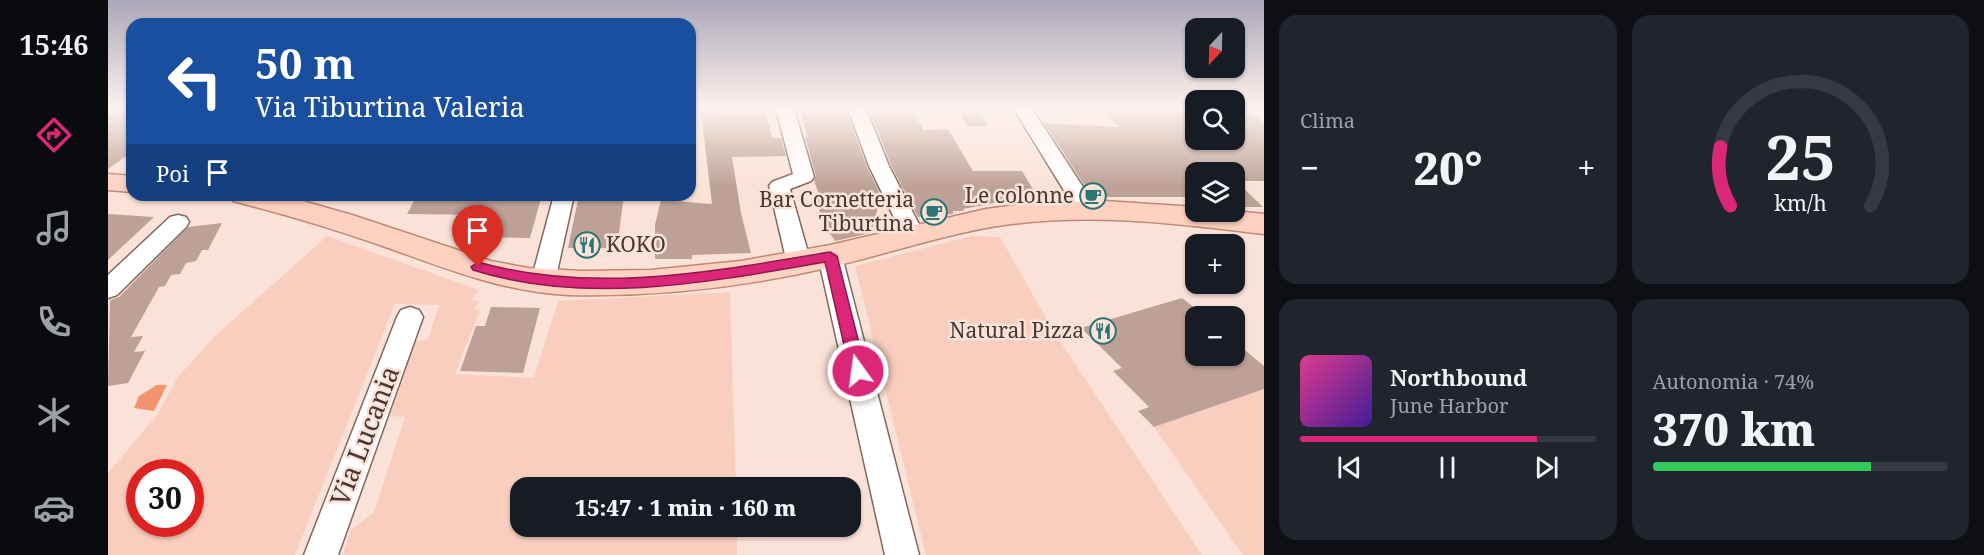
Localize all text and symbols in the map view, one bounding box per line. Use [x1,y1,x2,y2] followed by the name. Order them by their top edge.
[1185,18,1245,78] north arrow
[1185,18,1245,366] map controls
[19,26,89,63] text: 15:46
[255,34,355,91] text: 50 m
[156,42,234,120] icon: left
[255,88,525,125] text: Via Tiburtina Valeria
[1185,90,1245,150] button: search
[1300,107,1355,134] text: Clima
[1765,113,1836,198] text: 25
[33,114,75,156] icon: directions
[1414,137,1483,198] text: 20°
[1300,145,1319,190] text: −
[1577,145,1596,190] text: +
[201,156,234,189] icon: arrive
[156,158,189,188] text: Poi
[1185,162,1245,222] button: layers
[965,181,1074,209] place label: Le colonne
[1078,181,1108,211] cafe icon: Le colonne
[759,185,914,237] place label: Bar Cornetteria Tiburtina
[1774,189,1827,218] text: km/h
[919,197,949,227] cafe icon: Bar Cornetteria Tiburtina
[452,205,503,267] pin
[33,207,75,249] icon: music
[461,214,494,247] icon: arrive
[572,230,602,260] restaurant icon: KOKO
[606,230,666,258] place label: KOKO
[1185,234,1245,294] button: +
[33,301,75,343] icon: phone
[1185,306,1245,366] button: −
[949,316,1084,344] place label: Natural Pizza
[1088,316,1118,346] restaurant icon: Natural Pizza
[826,339,890,403] position arrow
[321,361,407,511] street label: Via Lucania
[1390,362,1527,392] text: Northbound
[1653,368,1814,395] text: Autonomia · 74%
[1390,392,1508,419] text: June Harbor
[33,394,75,436] icon: climate
[1653,398,1815,459] text: 370 km
[1333,451,1366,484] icon: previous
[1431,451,1464,484] icon: pause
[1530,451,1563,484] icon: next
[126,459,204,537] speed limit sign: 30
[33,487,75,529] icon: car
[575,492,796,522] text: 15:47 · 1 min · 160 m

